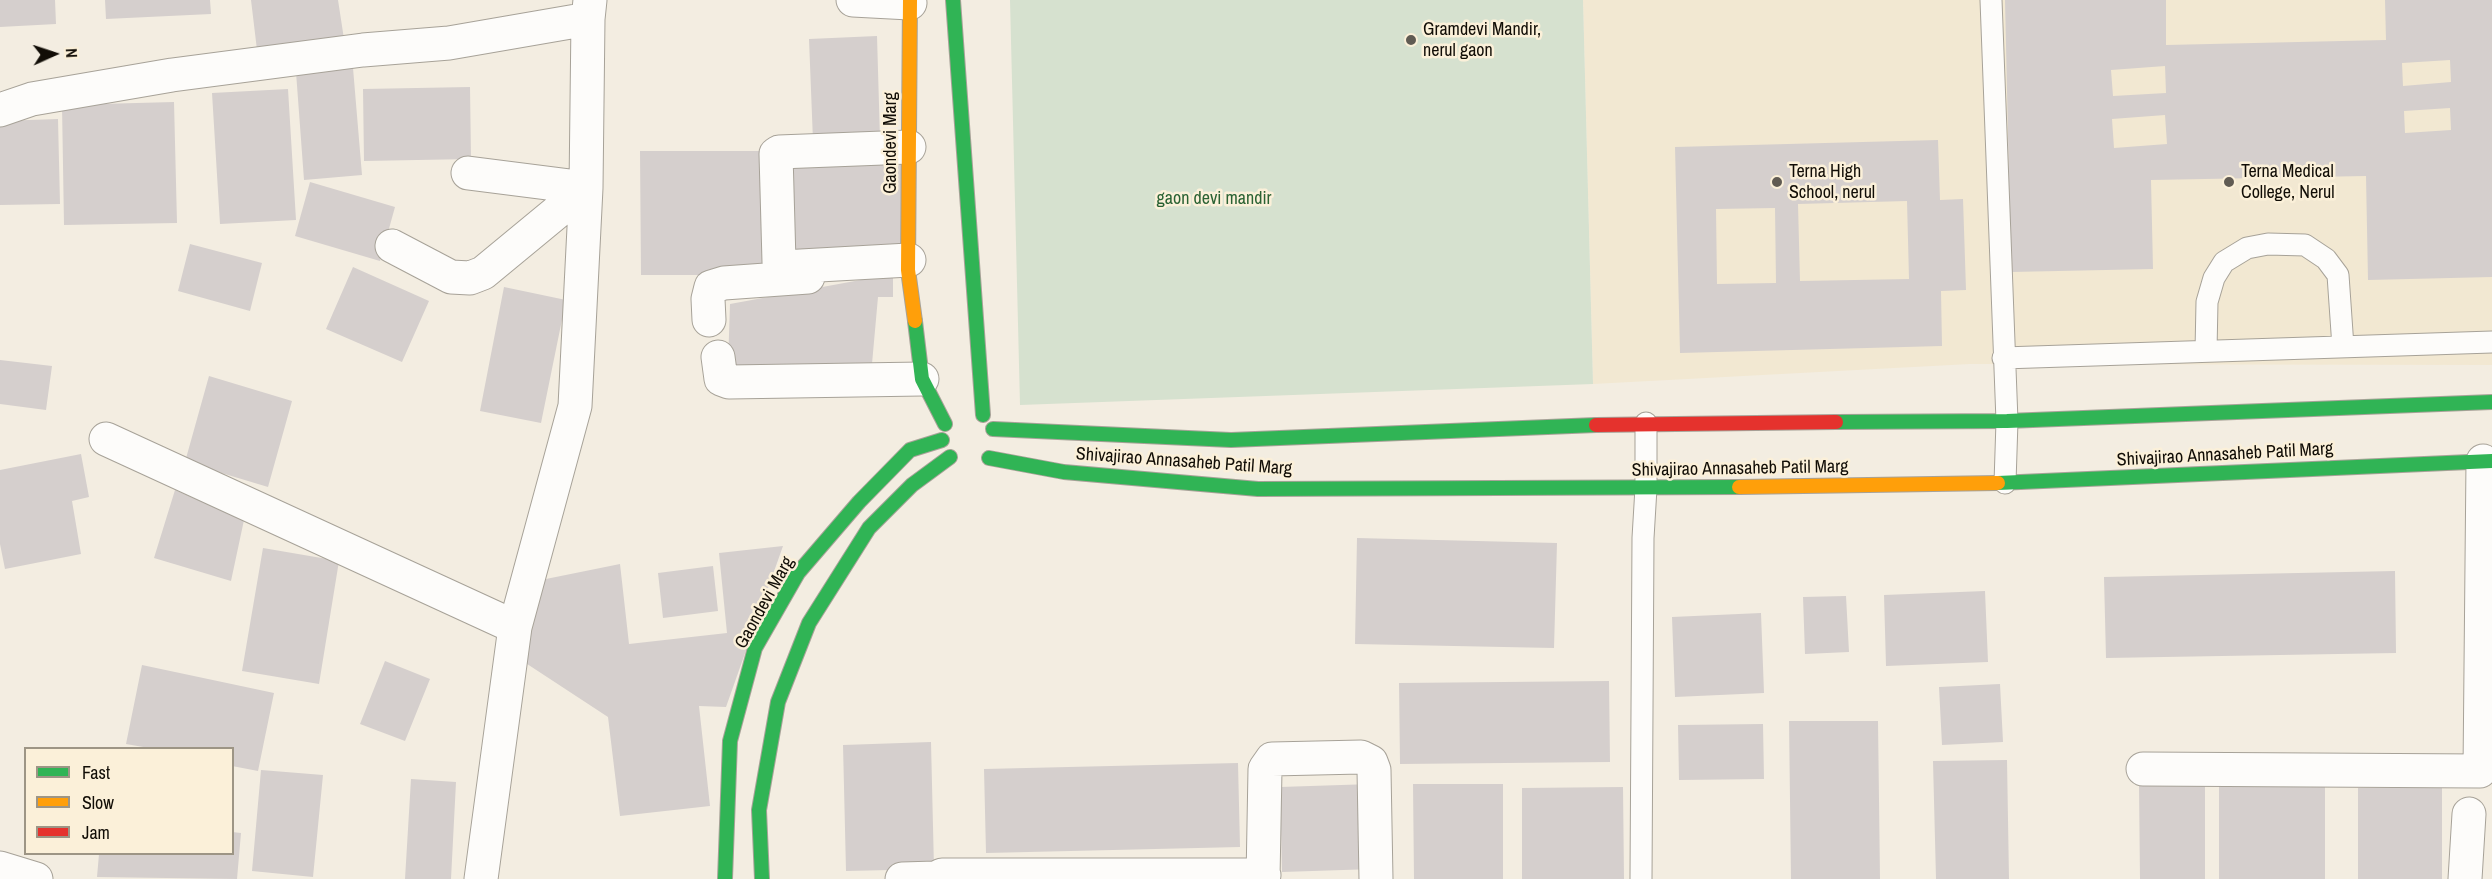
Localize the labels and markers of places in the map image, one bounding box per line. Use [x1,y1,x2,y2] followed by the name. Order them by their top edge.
[1423,19,1541,62] place label: Gramdevi Mandir, nerul gaon
[1404,33,1418,47] marker: Gramdevi Mandir, nerul gaon
[1789,161,1875,204] place label: Terna High School, nerul
[2241,161,2335,204] place label: Terna Medical College, Nerul
[1770,175,1784,189] marker: Terna High School, nerul
[2222,175,2236,189] marker: Terna Medical College, Nerul

